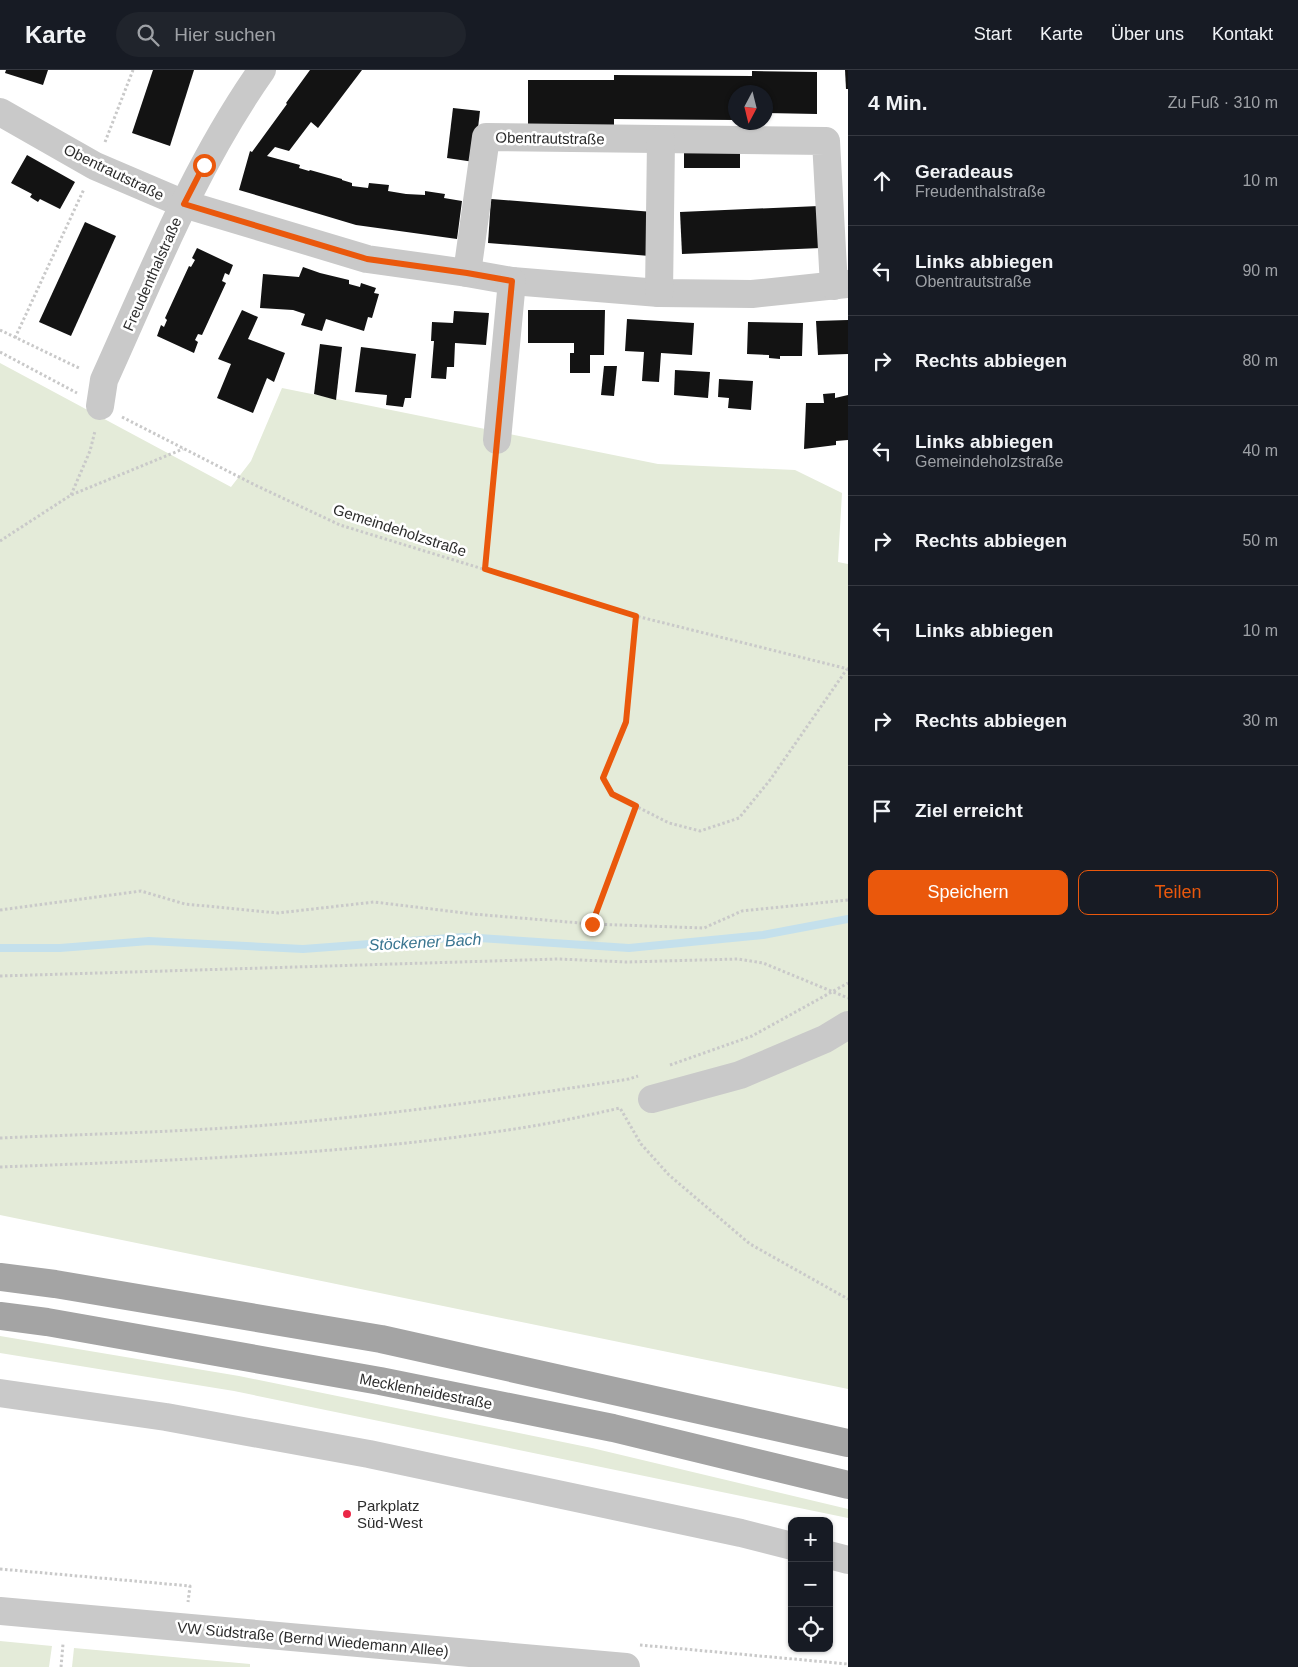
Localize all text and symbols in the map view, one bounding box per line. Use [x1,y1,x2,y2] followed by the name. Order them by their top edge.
[116,12,466,57] search box
[25,21,86,48] text: Karte
[134,21,162,49] icon: search
[174,24,276,45] text: Hier suchen
[974,24,1012,44] text: Start
[1040,24,1083,44] text: Karte
[1111,24,1184,44] text: Über uns
[1212,24,1273,44] text: Kontakt
[728,85,773,130] north arrow
[868,91,928,114] text: 4 Min.
[1168,94,1278,111] text: Zu Fuß · 310 m
[495,129,605,147] street label: Obentrautstraße
[61,140,167,204] street label: Obentrautstraße
[193,154,216,177] route start
[915,161,1013,182] text: Geradeaus
[868,167,896,195] icon: ahead
[1242,172,1278,189] text: 10 m
[915,183,1046,200] text: Freudenthalstraße
[119,215,185,333] street label: Freudenthalstraße
[915,251,1053,272] text: Links abbiegen
[868,257,896,285] icon: left
[1242,262,1278,279] text: 90 m
[915,273,1032,290] text: Obentrautstraße
[868,347,896,375] icon: right
[915,350,1067,371] text: Rechts abbiegen
[1242,352,1278,369] text: 80 m
[915,431,1053,452] text: Links abbiegen
[868,437,896,465] icon: left
[1242,442,1278,459] text: 40 m
[915,453,1064,470] text: Gemeindeholzstraße
[331,500,469,560] street label: Gemeindeholzstraße
[868,527,896,555] icon: right
[915,530,1067,551] text: Rechts abbiegen
[1242,532,1278,549] text: 50 m
[868,617,896,645] icon: left
[915,620,1053,641] text: Links abbiegen
[1242,622,1278,639] text: 10 m
[868,707,896,735] icon: right
[915,710,1067,731] text: Rechts abbiegen
[1242,712,1278,729] text: 30 m
[868,797,896,825] icon: arrive
[915,800,1023,821] text: Ziel erreicht
[868,870,1068,915] button: Speichern
[1078,870,1278,915] button: Teilen
[581,913,604,936] route end
[368,931,482,953] water label: Stöckener Bach
[358,1370,494,1412] street label: Mecklenheidestraße
[357,1497,423,1531] place label: Parkplatz Süd-West
[341,1508,353,1520] marker: Parkplatz Süd-West
[788,1517,833,1652] map controls
[788,1517,833,1562] button: +
[788,1562,833,1607] button: −
[788,1607,833,1652] button: locate
[176,1619,450,1659] street label: VW Südstraße (Bernd Wiedemann Allee)

